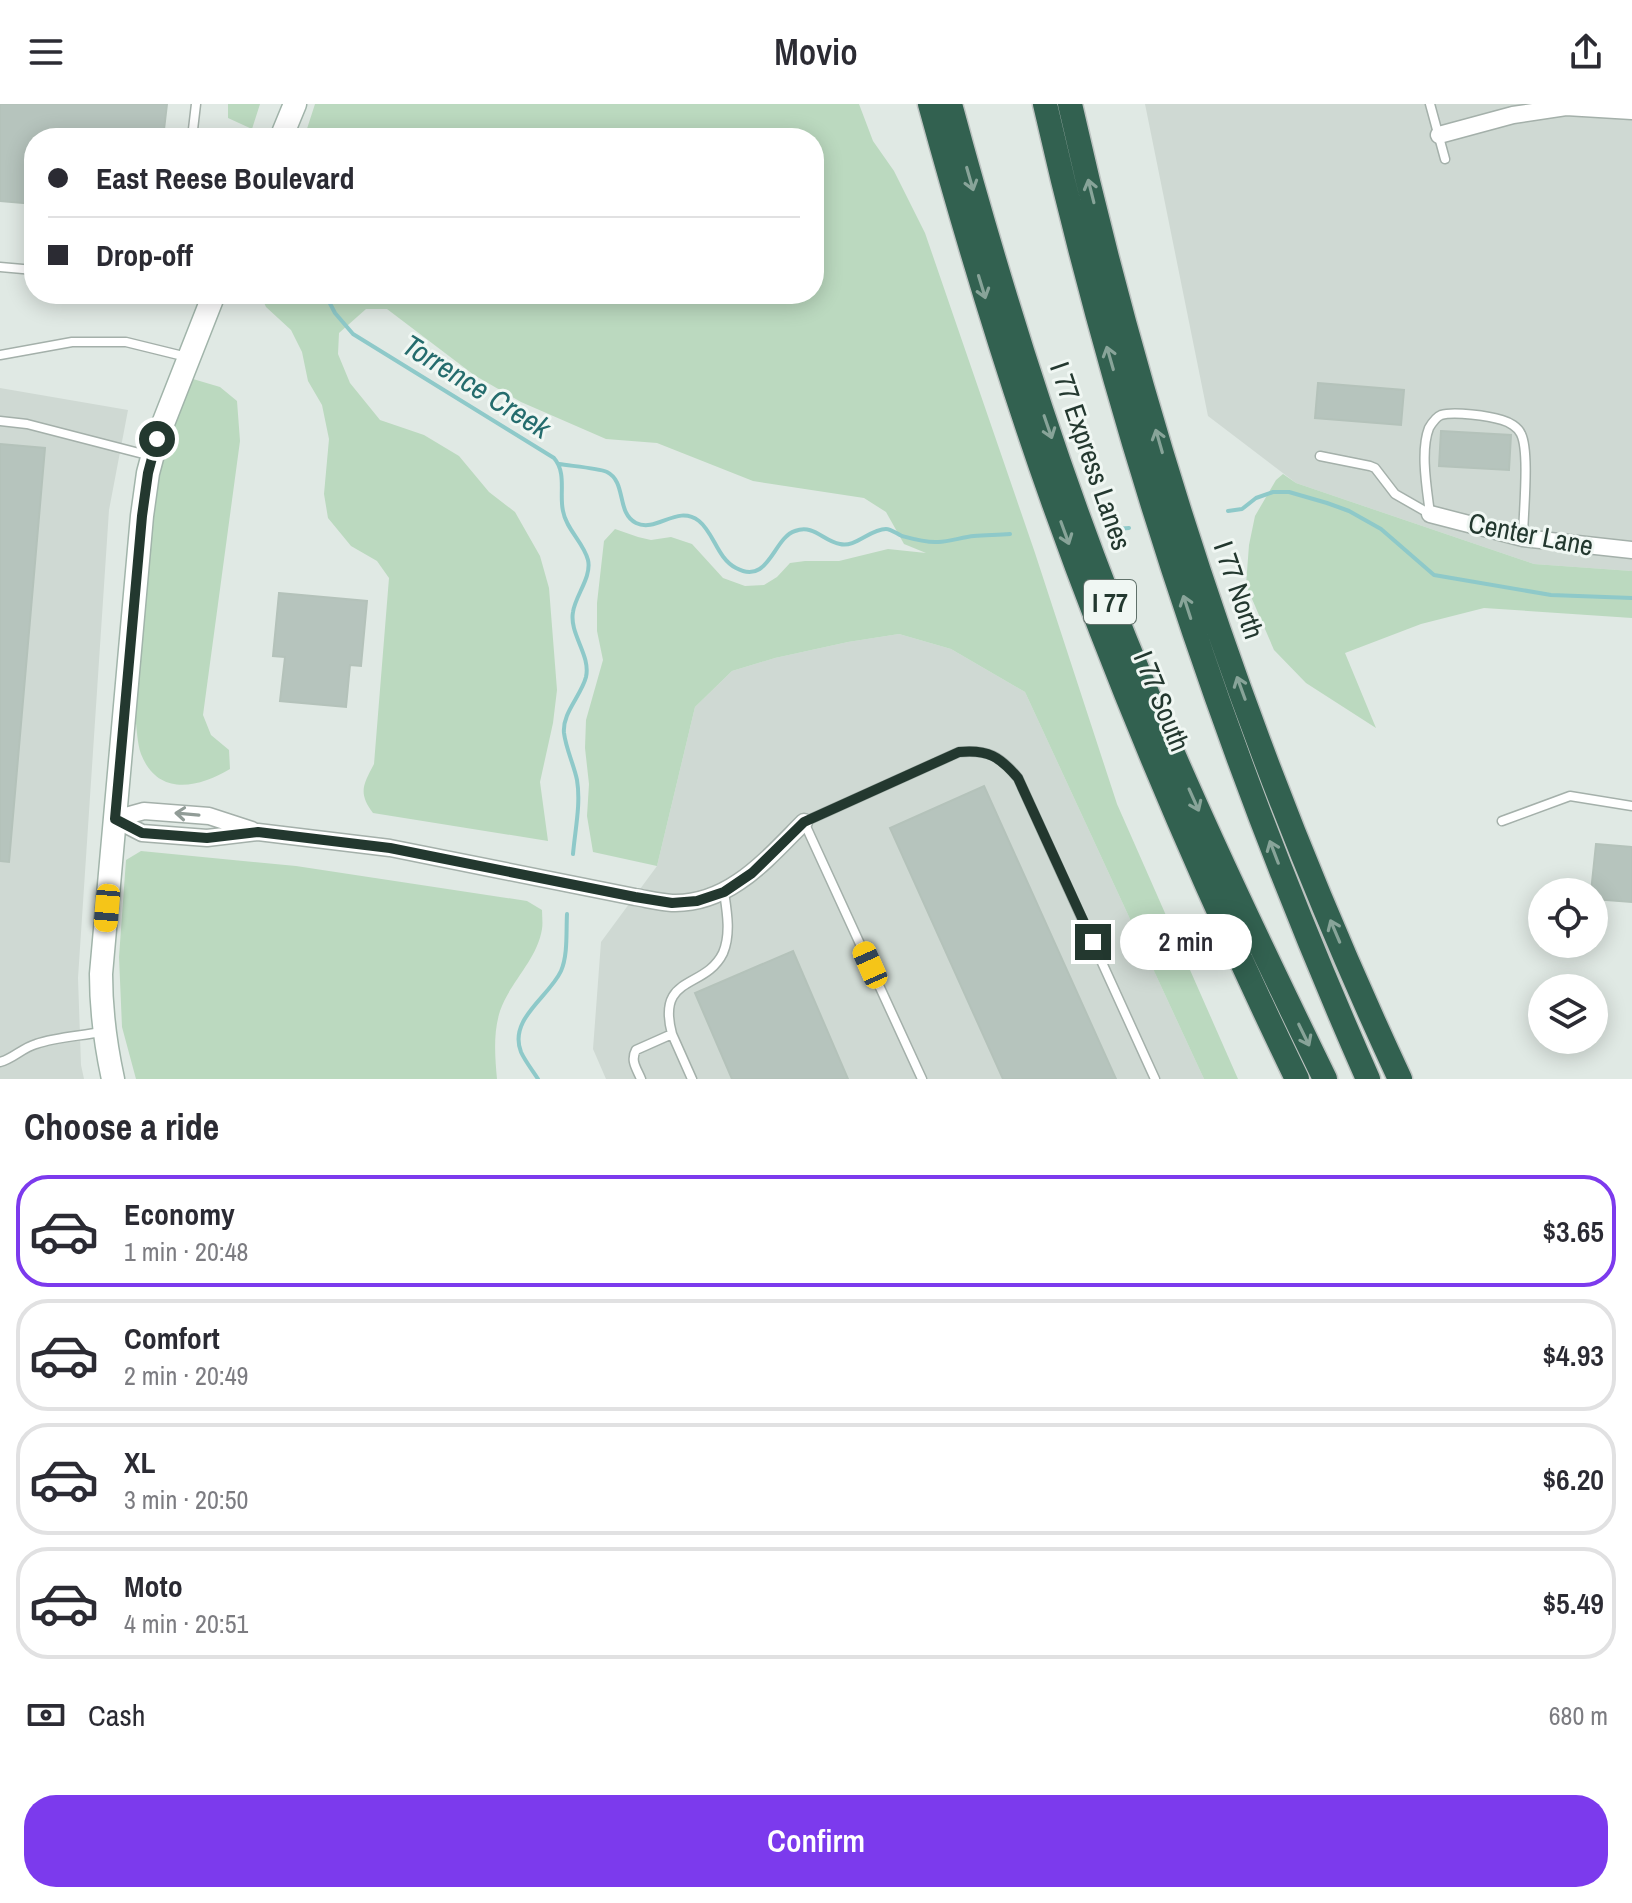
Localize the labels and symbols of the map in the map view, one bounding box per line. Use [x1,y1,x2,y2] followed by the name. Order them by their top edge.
[964,166,979,192] one-way arrow
[1082,178,1097,204] one-way arrow
[975,273,990,299] one-way arrow
[395,325,560,448] water label: Torrence Creek
[1102,346,1117,372] one-way arrow
[1041,357,1141,555] street label: I 77 Express Lanes
[1041,415,1056,440] one-way arrow
[139,421,175,457] route start
[1151,429,1166,455] one-way arrow
[1465,503,1597,565] street label: Center Lane
[1058,520,1073,545] one-way arrow
[1205,536,1273,644] street label: I 77 North
[1084,580,1136,624] road number: I 77
[1179,594,1194,619] one-way arrow
[1125,645,1199,757] street label: I 77 South
[1232,676,1247,701] one-way arrow
[1187,787,1202,811] one-way arrow
[174,806,201,821] one-way arrow
[1266,840,1280,865] one-way arrow
[93,883,121,933] car
[1121,914,1253,970] callout: 2 min
[1327,919,1341,943] one-way arrow
[1075,924,1111,960] route end
[849,938,891,992] car
[1296,1023,1312,1047] one-way arrow

